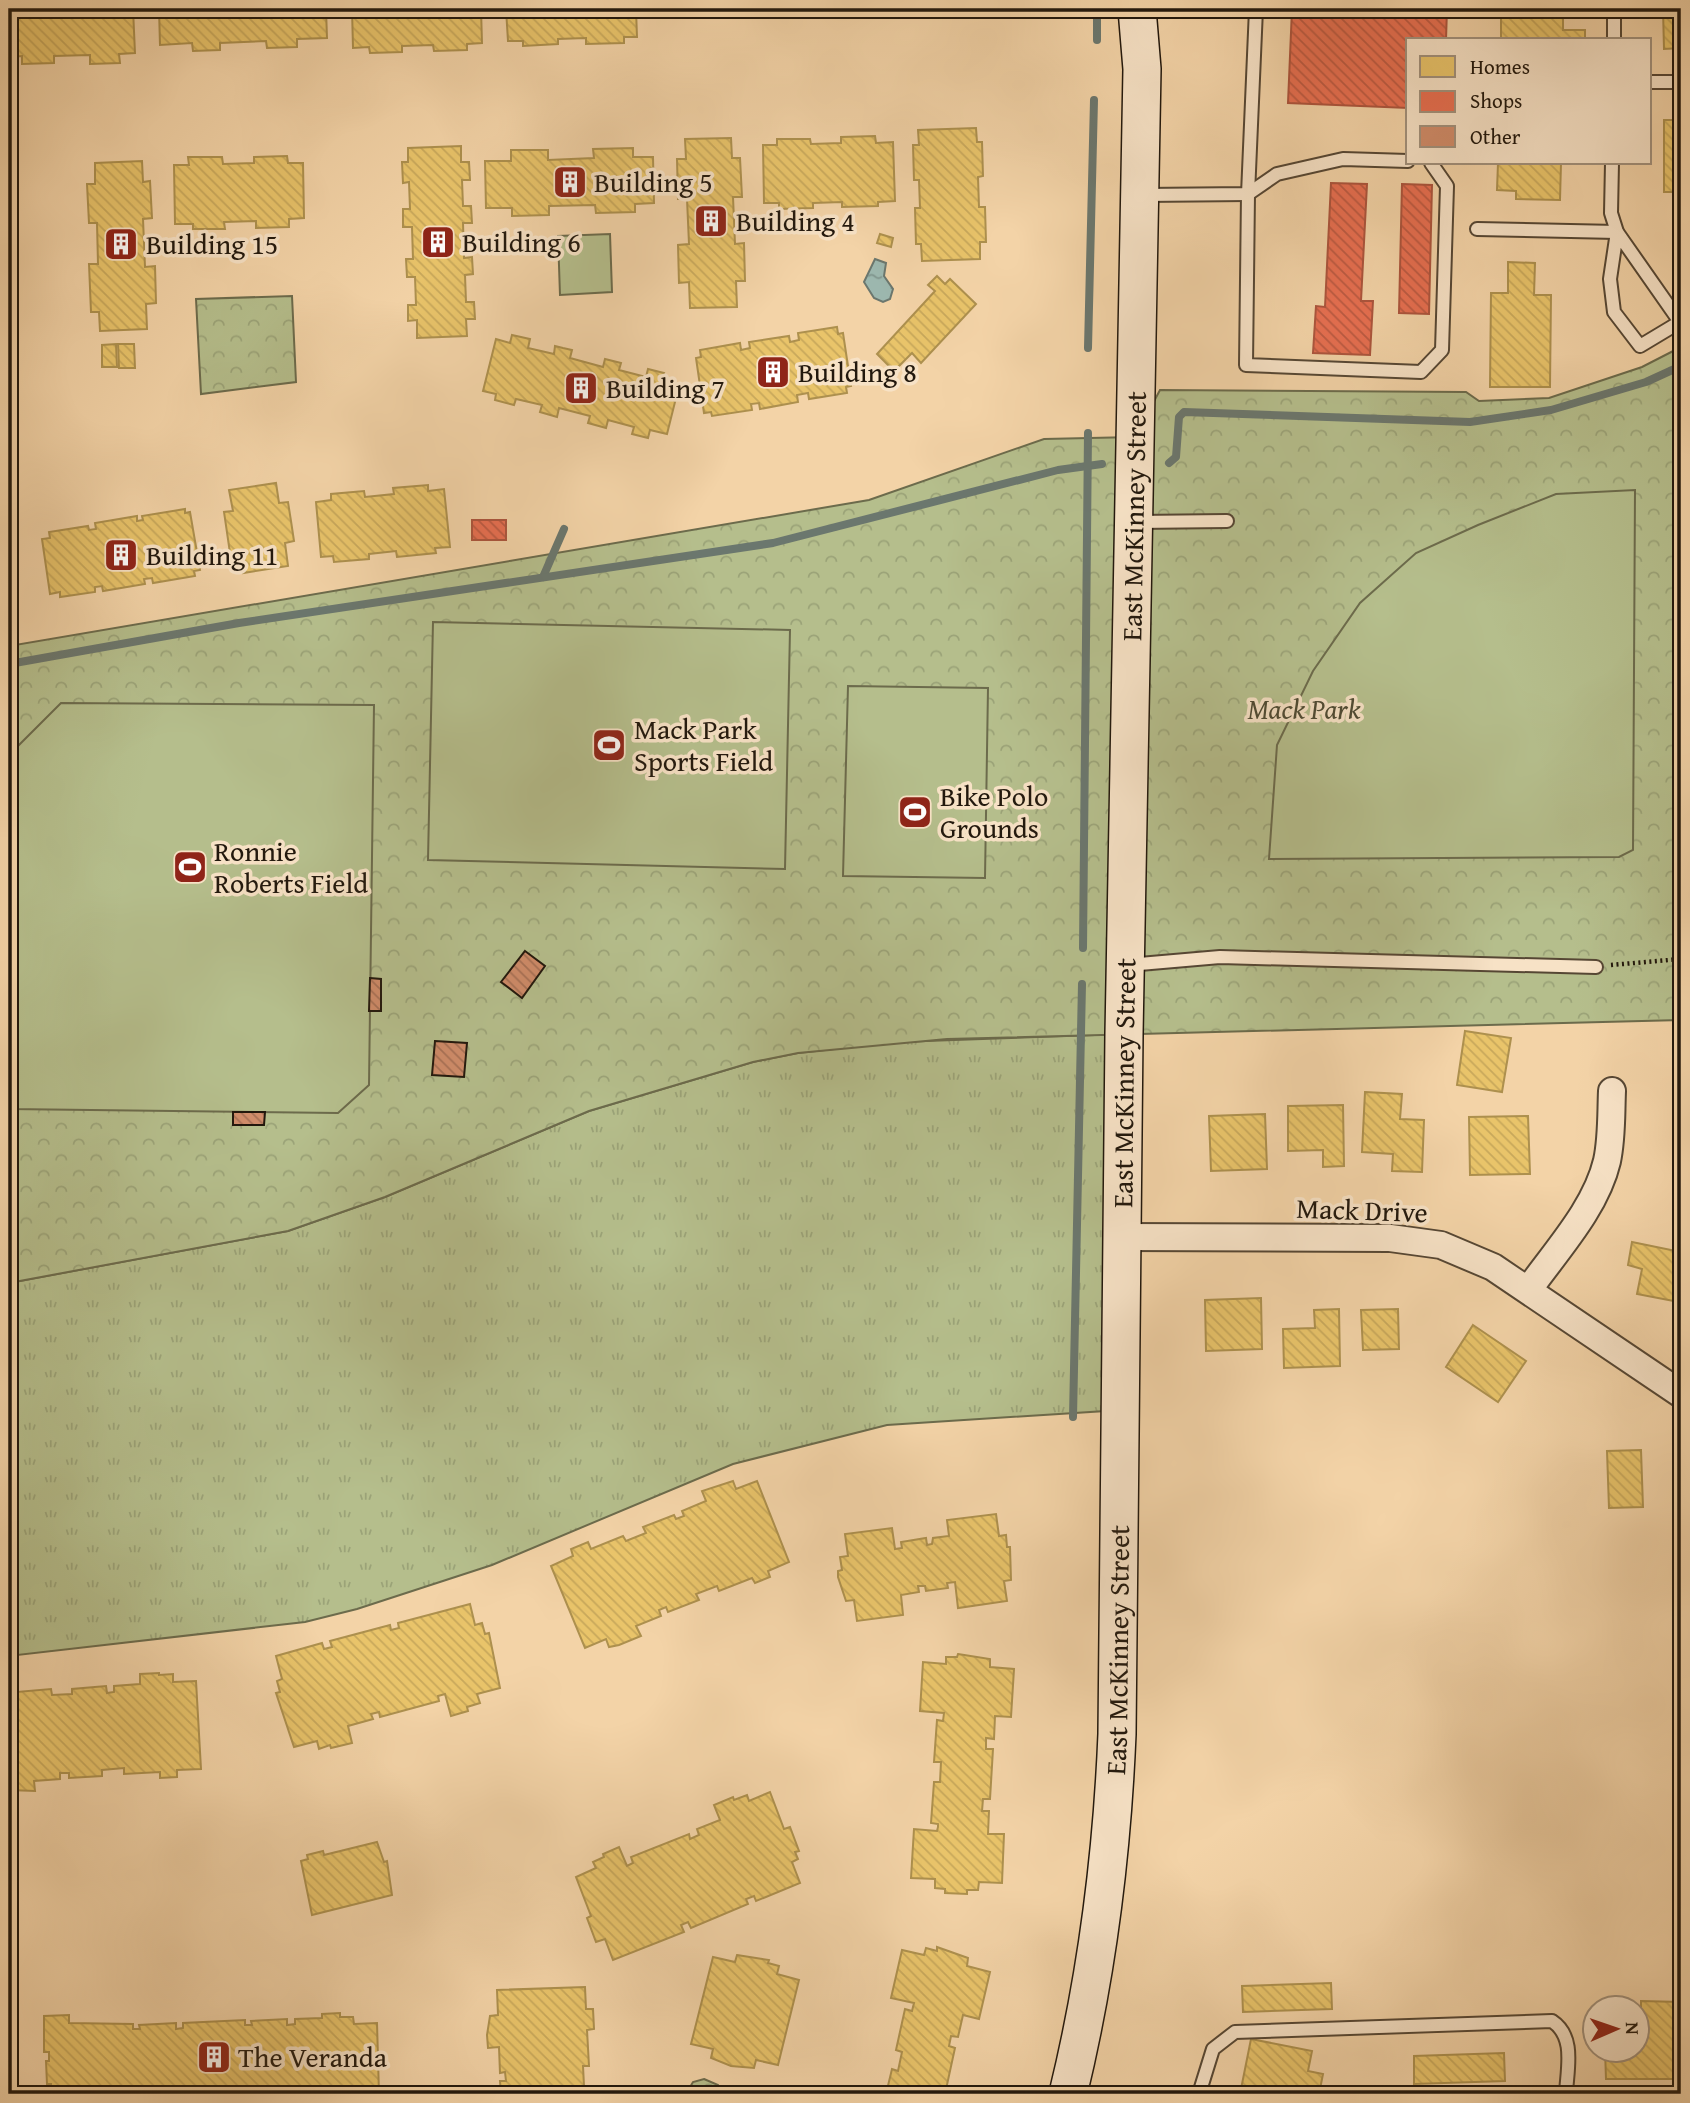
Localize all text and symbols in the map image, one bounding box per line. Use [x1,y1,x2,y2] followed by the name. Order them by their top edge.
[1406,38,1652,164] legend
[1470,51,1530,82] text: Homes
[1470,85,1522,116] text: Shops
[1470,121,1521,152] text: Other
[594,161,713,202] place label: Building 5
[551,163,589,201] building icon: Building 5
[736,200,855,241] place label: Building 4
[692,202,730,240] building icon: Building 4
[462,221,581,262] place label: Building 6
[146,223,278,264] place label: Building 15
[419,223,457,261] building icon: Building 6
[102,225,140,263] building icon: Building 15
[798,351,917,392] place label: Building 8
[754,353,792,391] building icon: Building 8
[606,367,725,408] place label: Building 7
[562,369,600,407] building icon: Building 7
[1110,391,1156,641] street label: East McKinney Street
[146,534,278,575] place label: Building 11
[102,536,140,574] building icon: Building 11
[1248,688,1361,729] park label: Mack Park
[634,708,773,781] place label: Mack Park Sports Field
[590,726,628,764] sports icon: Mack Park Sports Field
[940,775,1048,848] place label: Bike Polo Grounds
[896,793,934,831] sports icon: Bike Polo Grounds
[214,830,368,903] place label: Ronnie Roberts Field
[171,848,209,886] sports icon: Ronnie Roberts Field
[1101,957,1145,1208] street label: East McKinney Street
[1296,1187,1428,1232] street label: Mack Drive
[1094,1525,1139,1776] street label: East McKinney Street
[1582,1994,1652,2064] north arrow
[1619,2022,1647,2036] text: N
[238,2036,388,2077] place label: The Veranda
[195,2038,233,2076] building icon: The Veranda

